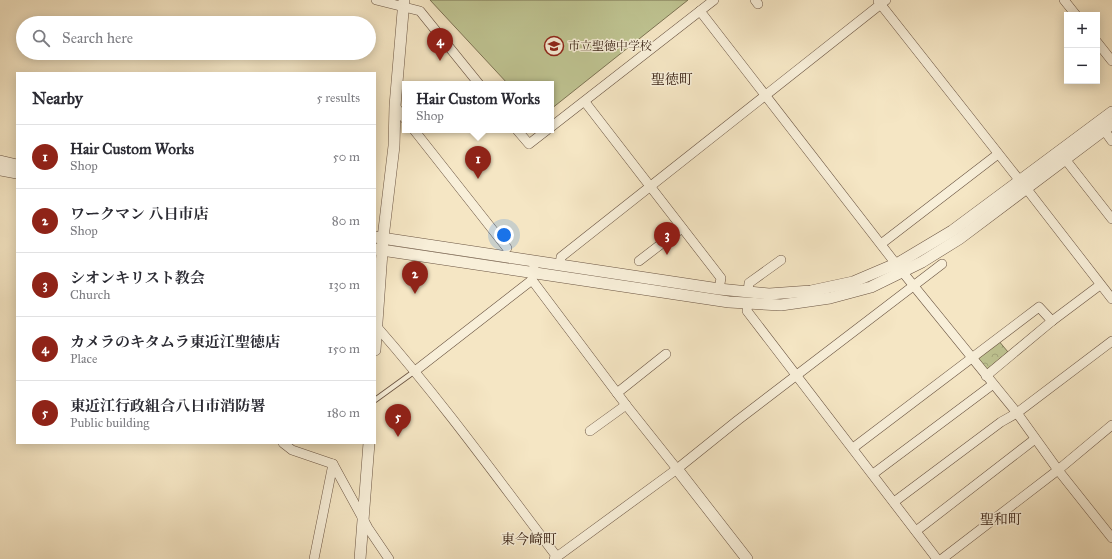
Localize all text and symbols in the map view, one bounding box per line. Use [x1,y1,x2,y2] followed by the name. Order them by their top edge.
[1064,12,1100,84] map controls
[1064,12,1100,48] button: +
[16,16,376,60] search box
[30,27,52,49] icon: search
[427,28,453,61] pin: 4
[62,29,133,47] text: Search here
[543,35,565,57] school or university icon: 市立聖徳中学校
[568,39,652,53] place label: 市立聖徳中学校
[1064,48,1100,84] button: −
[651,71,693,88] district label: 聖徳町
[402,81,554,133] popup
[32,88,83,109] text: Nearby
[316,90,360,106] text: 5 results
[416,90,540,108] text: Hair Custom Works
[416,108,444,124] text: Shop
[70,140,194,158] text: Hair Custom Works
[465,146,491,179] pin: 1
[42,149,48,165] text: 1
[333,149,360,165] text: 50 m
[70,158,98,174] text: Shop
[70,205,208,223] text: ワークマン 八日市店
[42,213,48,229] text: 2
[332,213,360,229] text: 80 m
[654,222,680,255] pin: 3
[70,223,98,239] text: Shop
[494,225,514,245] your location
[402,261,428,294] pin: 2
[70,269,205,287] text: シオンキリスト教会
[42,277,48,293] text: 3
[328,277,360,293] text: 130 m
[70,287,110,303] text: Church
[70,333,280,351] text: カメラのキタムラ東近江聖徳店
[41,341,49,357] text: 4
[328,341,360,357] text: 150 m
[70,351,97,367] text: Place
[70,397,265,415] text: 東近江行政組合八日市消防署
[385,404,411,437] pin: 5
[42,405,48,421] text: 5
[327,405,360,421] text: 180 m
[70,415,149,431] text: Public building
[980,511,1022,528] district label: 聖和町
[501,531,557,548] district label: 東今崎町

